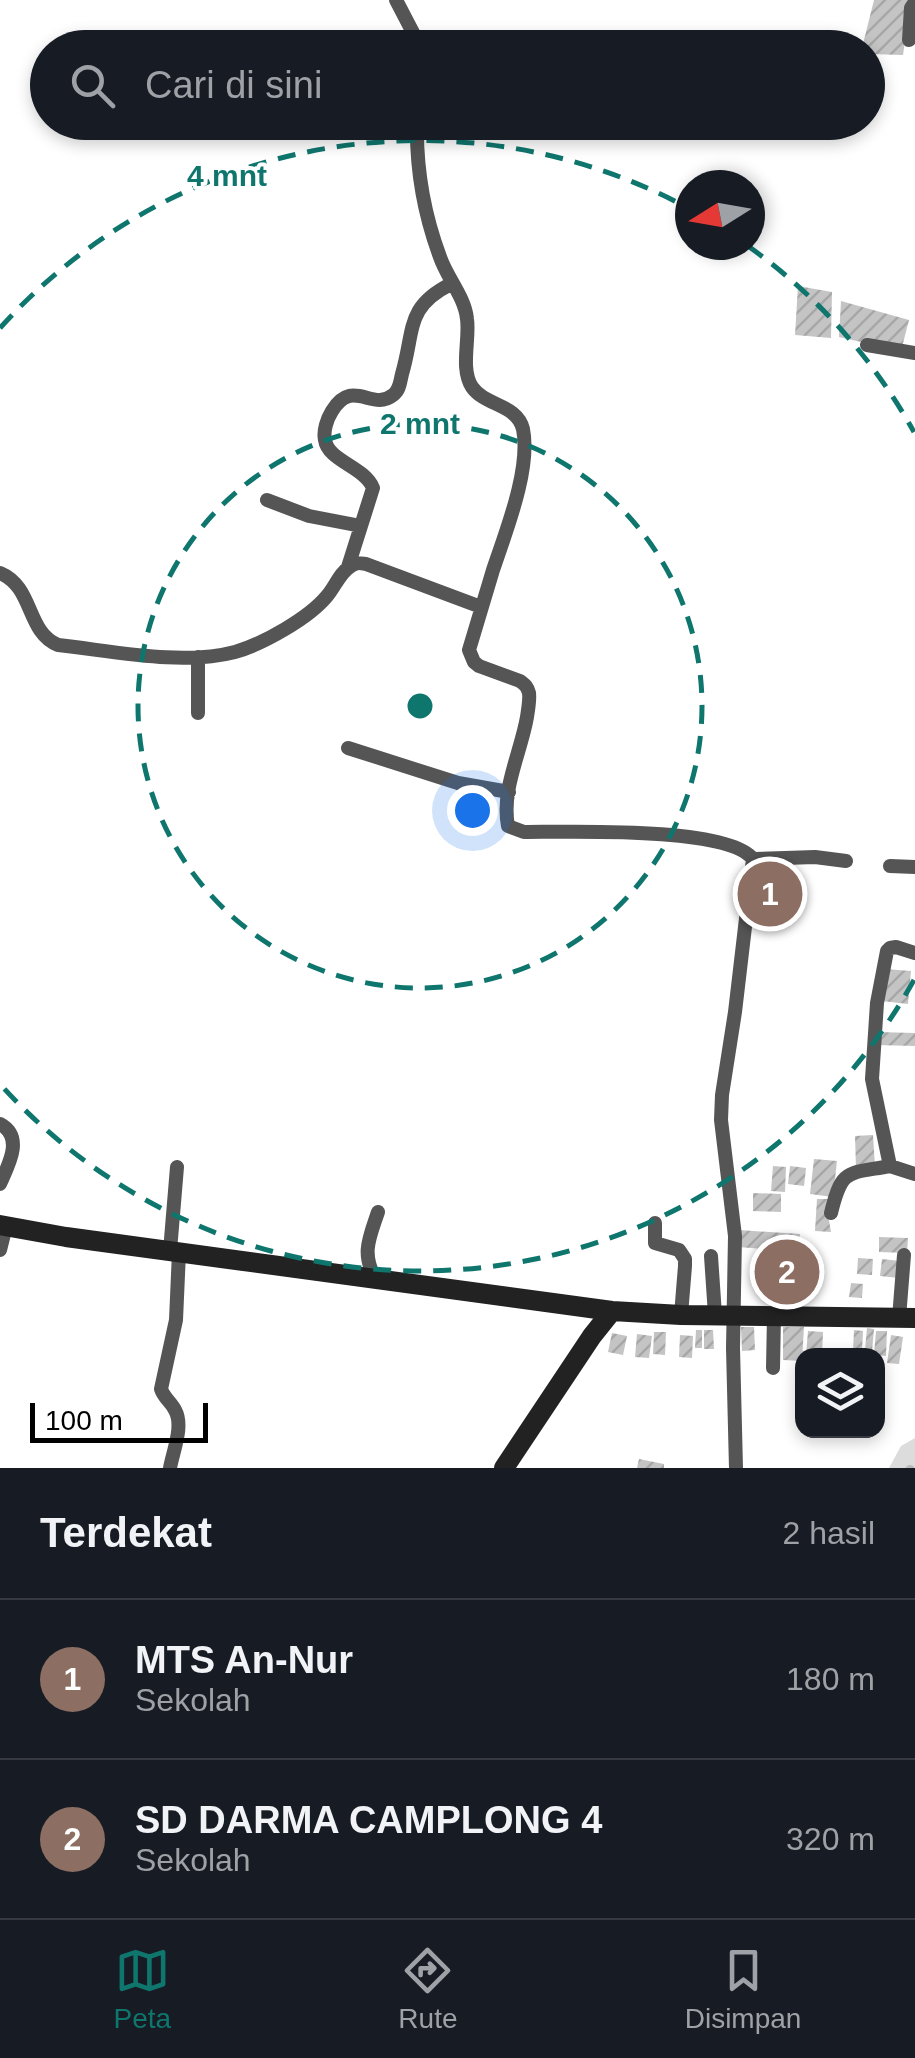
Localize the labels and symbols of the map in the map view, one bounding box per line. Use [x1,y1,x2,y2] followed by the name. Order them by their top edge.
[187,159,267,192] text: 4 mnt
[675,170,765,260] north arrow
[380,407,460,440] text: 2 mnt
[402,688,438,724] centre of rings
[447,785,498,836] your location
[738,856,802,932] pin: 1
[754,1234,820,1310] pin: 2
[30,1398,208,1442] scale bar

